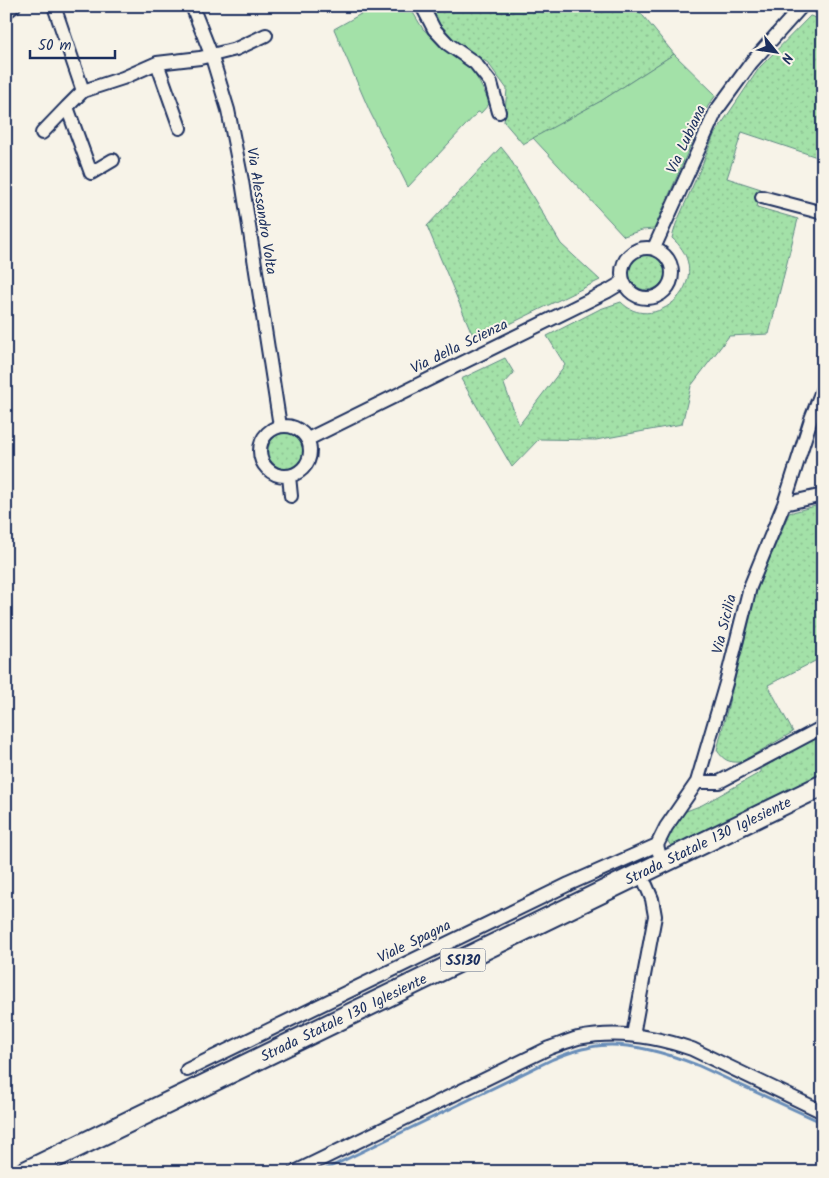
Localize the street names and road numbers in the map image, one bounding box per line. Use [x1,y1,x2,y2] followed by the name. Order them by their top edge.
[660,101,713,178] street label: Via Lubiana
[239,146,283,277] street label: Via Alessandro Volta
[407,313,512,381] street label: Via della Scienza
[706,592,744,657] street label: Via Sicilia
[621,791,796,892] street label: Strada Statale 130 Iglesiente
[374,914,455,970] street label: Viale Spagna
[440,948,486,972] road number: SS130
[256,968,432,1069] street label: Strada Statale 130 Iglesiente

